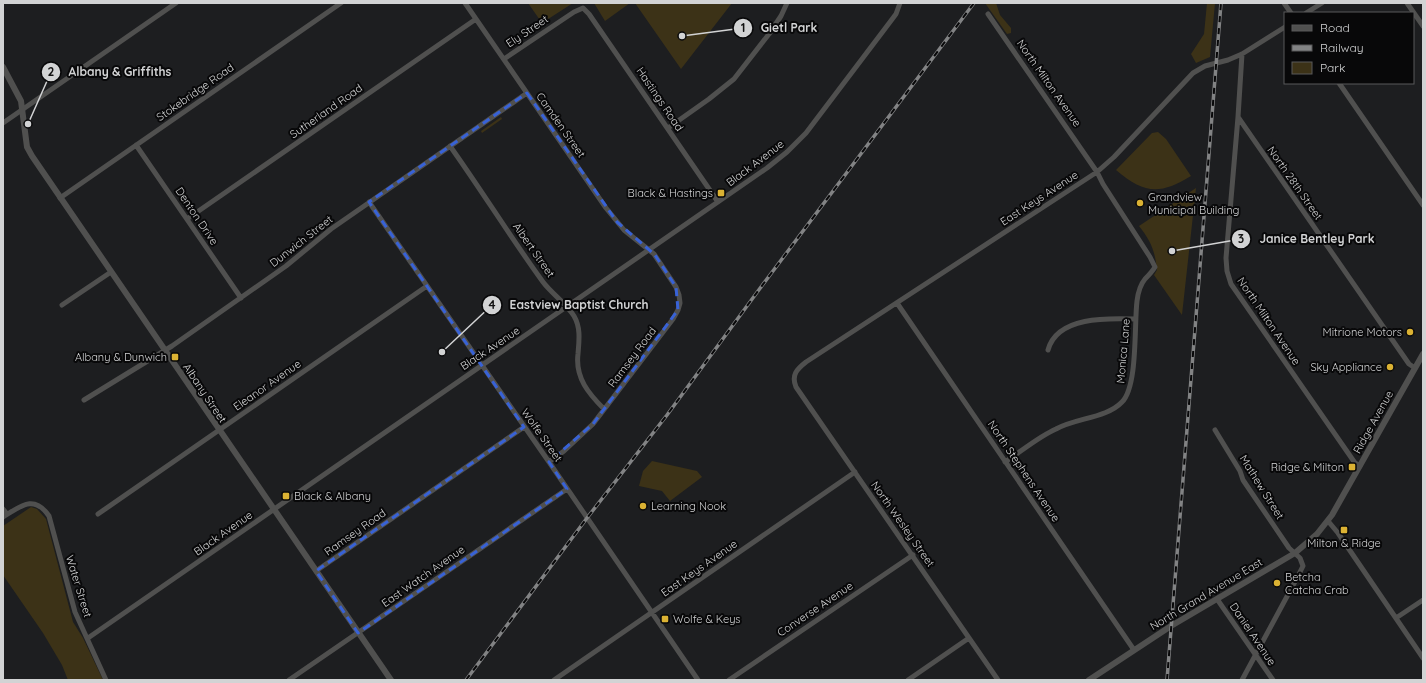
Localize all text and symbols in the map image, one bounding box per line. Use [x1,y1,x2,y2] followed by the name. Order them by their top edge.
[503,12,551,50] street label: Ely Street
[1284,12,1414,84] legend
[733,16,825,40] callout: Gietl Park
[741,20,745,35] text: 1
[761,20,817,35] text: Gietl Park
[1320,20,1350,35] text: Road
[1014,37,1084,129] street label: North Milton Avenue
[1320,40,1364,55] text: Railway
[41,60,180,84] callout: Albany & Griffiths
[154,60,236,124] street label: Stokebridge Road
[1320,60,1345,75] text: Park
[48,64,55,79] text: 2
[69,64,172,79] text: Albany & Griffiths
[633,64,687,134] street label: Hastings Road
[287,81,365,141] street label: Sutherland Road
[533,90,589,160] street label: Camden Street
[723,137,787,189] street label: Black Avenue
[1264,143,1326,223] street label: North 28th Street
[997,168,1081,228] street label: East Keys Avenue
[173,184,221,248] street label: Denton Drive
[628,186,713,200] place label: Black & Hastings
[716,188,726,198] marker: Black & Hastings
[1148,190,1239,217] place label: Grandview Municipal Building
[1135,198,1145,208] marker: Grandview Municipal Building
[267,212,336,270] street label: Dunwich Street
[510,220,558,280] street label: Albert Street
[1231,227,1382,251] callout: Janice Bentley Park
[1238,231,1244,246] text: 3
[1259,231,1375,246] text: Janice Bentley Park
[1234,274,1304,368] street label: North Milton Avenue
[482,293,657,317] callout: Eastview Baptist Church
[488,297,496,312] text: 4
[510,297,648,312] text: Eastview Baptist Church
[1113,318,1133,384] street label: Monica Lane
[458,323,522,373] street label: Black Avenue
[605,324,659,390] street label: Ramsey Road
[1323,325,1402,339] place label: Mitrione Motors
[1405,327,1415,337] marker: Mitrione Motors
[75,350,167,364] place label: Albany & Dunwich
[170,352,180,362] marker: Albany & Dunwich
[230,356,304,414] street label: Eleanor Avenue
[1310,360,1382,374] place label: Sky Appliance
[180,361,230,426] street label: Albany Street
[1385,362,1395,372] marker: Sky Appliance
[1350,388,1396,456] street label: Ridge Avenue
[518,405,566,465] street label: Wolfe Street
[985,418,1063,524] street label: North Stephens Avenue
[1237,452,1287,522] street label: Mathew Street
[1271,460,1344,474] place label: Ridge & Milton
[1347,462,1357,472] marker: Ridge & Milton
[868,478,938,570] street label: North Wesley Street
[294,489,371,503] place label: Black & Albany
[281,491,291,501] marker: Black & Albany
[651,499,726,513] place label: Learning Nook
[638,501,648,511] marker: Learning Nook
[322,506,388,558] street label: Ramsey Road
[191,508,255,558] street label: Black Avenue
[1339,525,1349,535] marker: Milton & Ridge
[658,536,740,600] street label: East Keys Avenue
[1307,536,1381,550] place label: Milton & Ridge
[379,542,467,610] street label: East Watch Avenue
[63,553,95,619] street label: Water Street
[1147,555,1265,633] street label: North Grand Avenue East
[1285,570,1349,597] place label: Betcha Catcha Crab
[774,578,856,640] street label: Converse Avenue
[1272,578,1282,588] marker: Betcha Catcha Crab
[1227,600,1279,668] street label: Daniel Avenue
[673,612,741,626] place label: Wolfe & Keys
[660,614,670,624] marker: Wolfe & Keys

